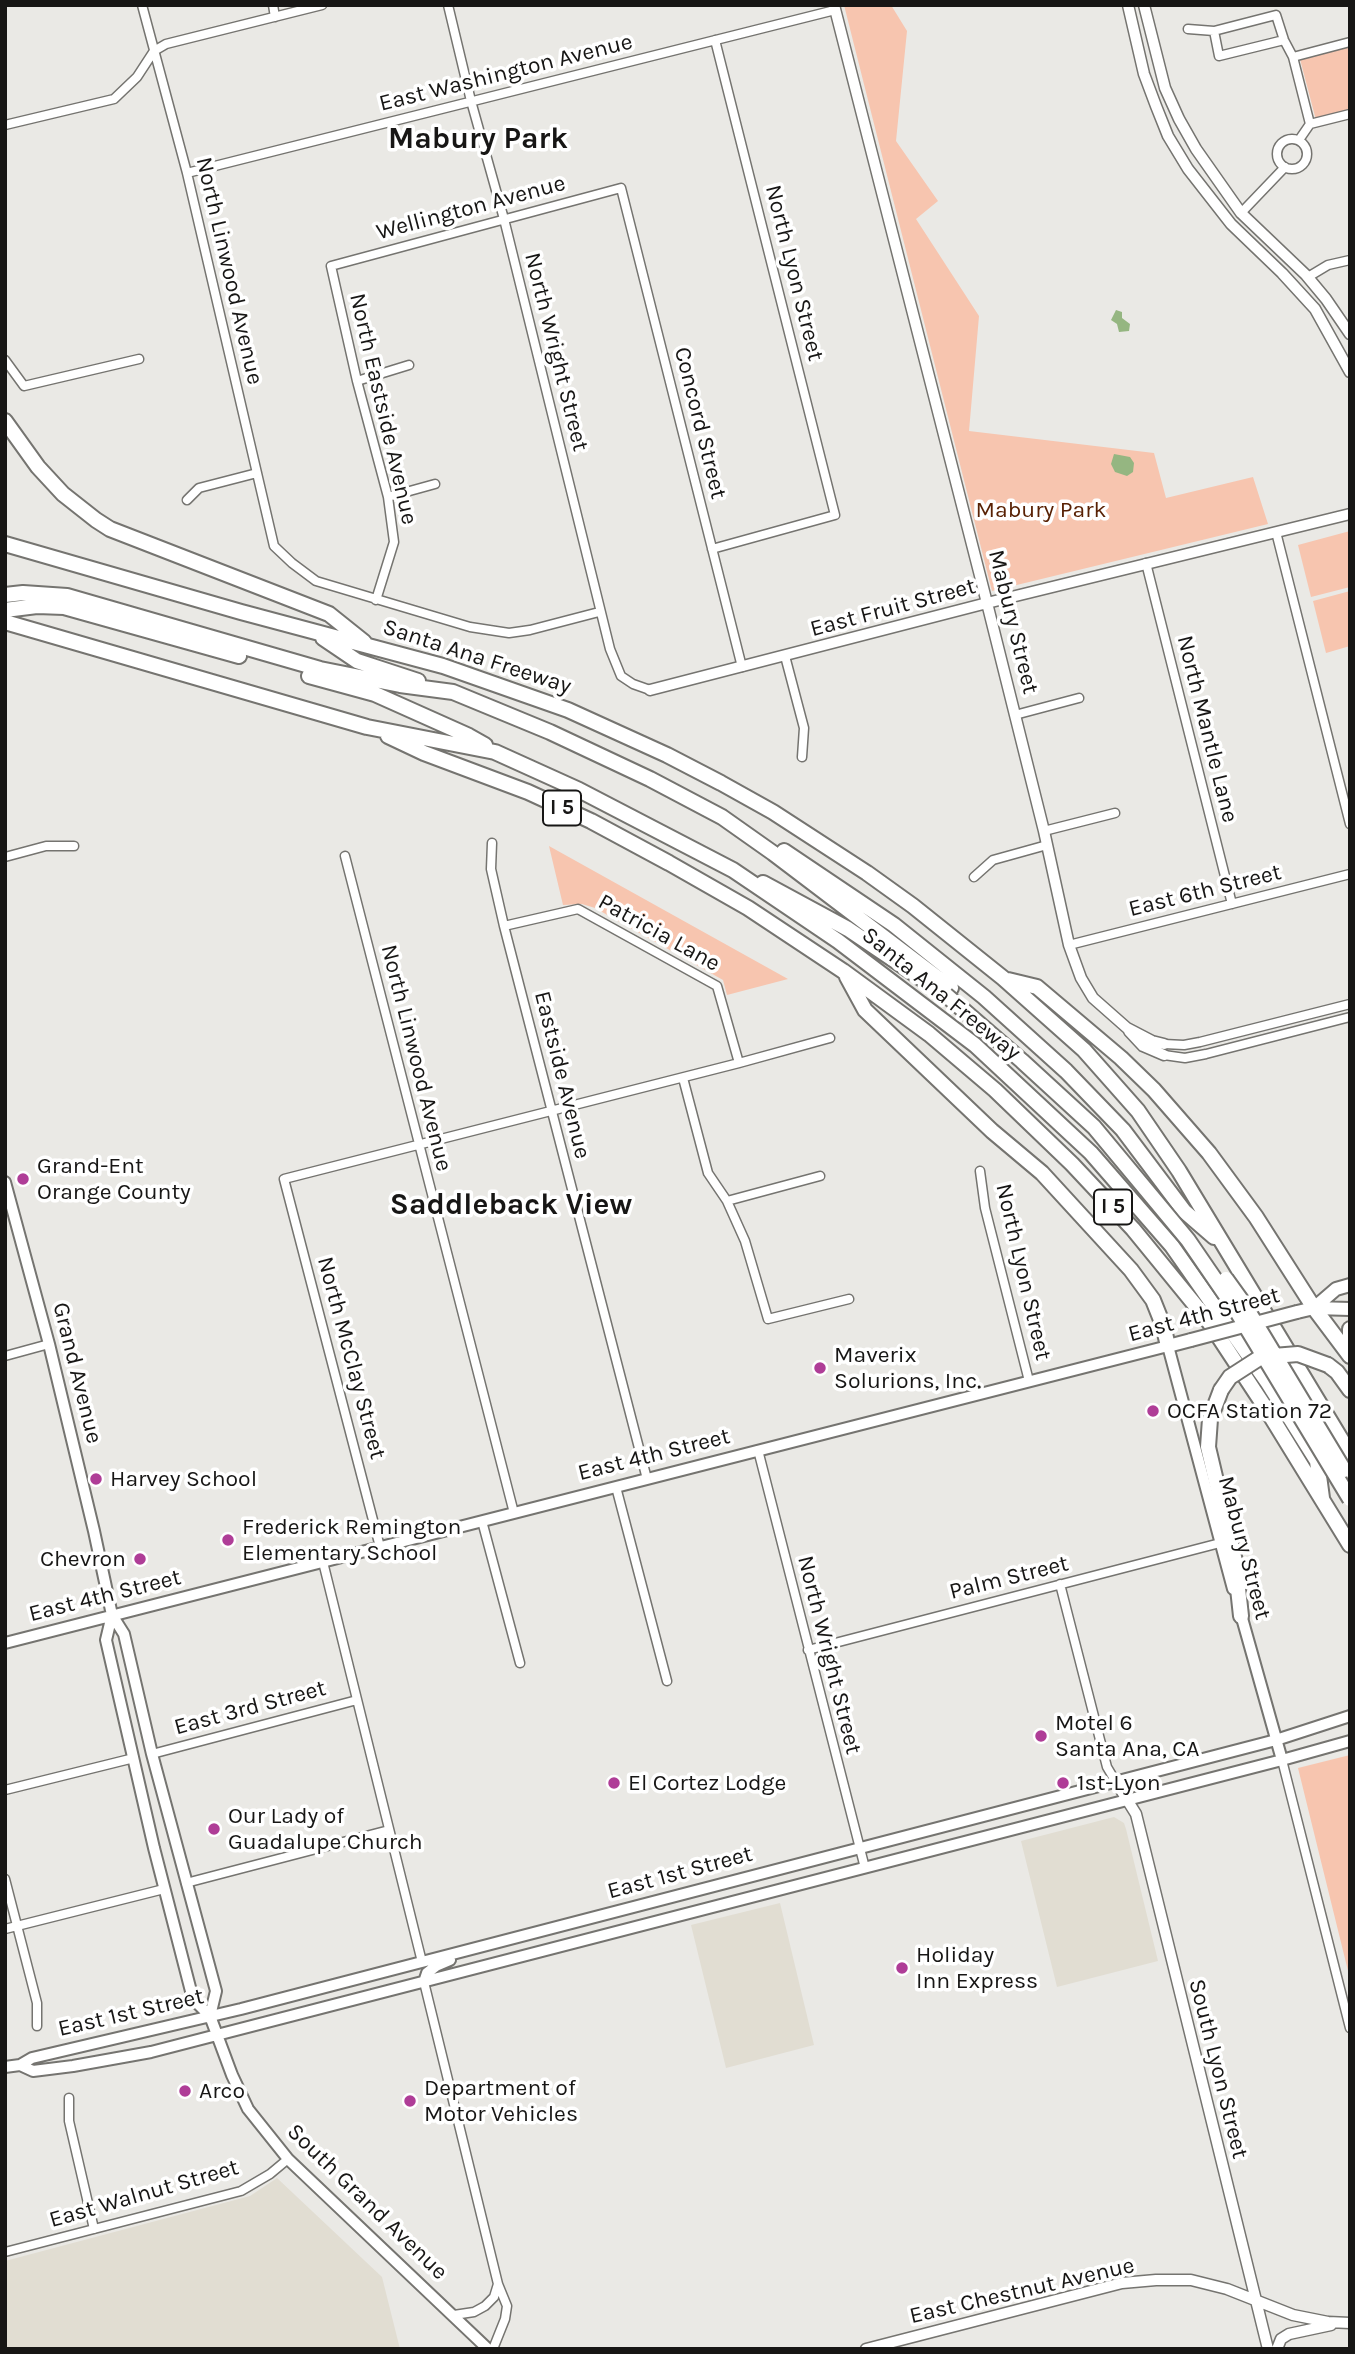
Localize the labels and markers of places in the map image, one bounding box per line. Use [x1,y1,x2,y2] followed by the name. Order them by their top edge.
[37,1152,191,1206] place label: Grand-Ent Orange County
[15,1171,31,1187] marker: Grand-Ent Orange County
[834,1341,981,1395] place label: Maverix Solurions, Inc.
[812,1360,828,1376] marker: Maverix Solurions, Inc.
[1167,1397,1332,1425] place label: OCFA Station 72
[1145,1403,1161,1419] marker: OCFA Station 72
[110,1465,257,1493] place label: Harvey School
[88,1471,104,1487] marker: Harvey School
[242,1513,461,1567] place label: Frederick Remington Elementary School
[220,1532,236,1548] marker: Frederick Remington Elementary School
[40,1545,126,1573] place label: Chevron
[132,1551,148,1567] marker: Chevron
[1055,1709,1200,1763] place label: Motel 6 Santa Ana, CA
[1033,1728,1049,1744] marker: Motel 6 Santa Ana, CA
[628,1769,786,1797] place label: El Cortez Lodge
[1077,1769,1161,1797] place label: 1st-Lyon
[606,1775,622,1791] marker: El Cortez Lodge
[1055,1775,1071,1791] marker: 1st-Lyon
[228,1802,423,1856] place label: Our Lady of Guadalupe Church
[206,1821,222,1837] marker: Our Lady of Guadalupe Church
[916,1941,1038,1995] place label: Holiday Inn Express
[894,1960,910,1976] marker: Holiday Inn Express
[424,2074,578,2128] place label: Department of Motor Vehicles
[199,2077,245,2105] place label: Arco
[177,2083,193,2099] marker: Arco
[402,2093,418,2109] marker: Department of Motor Vehicles

